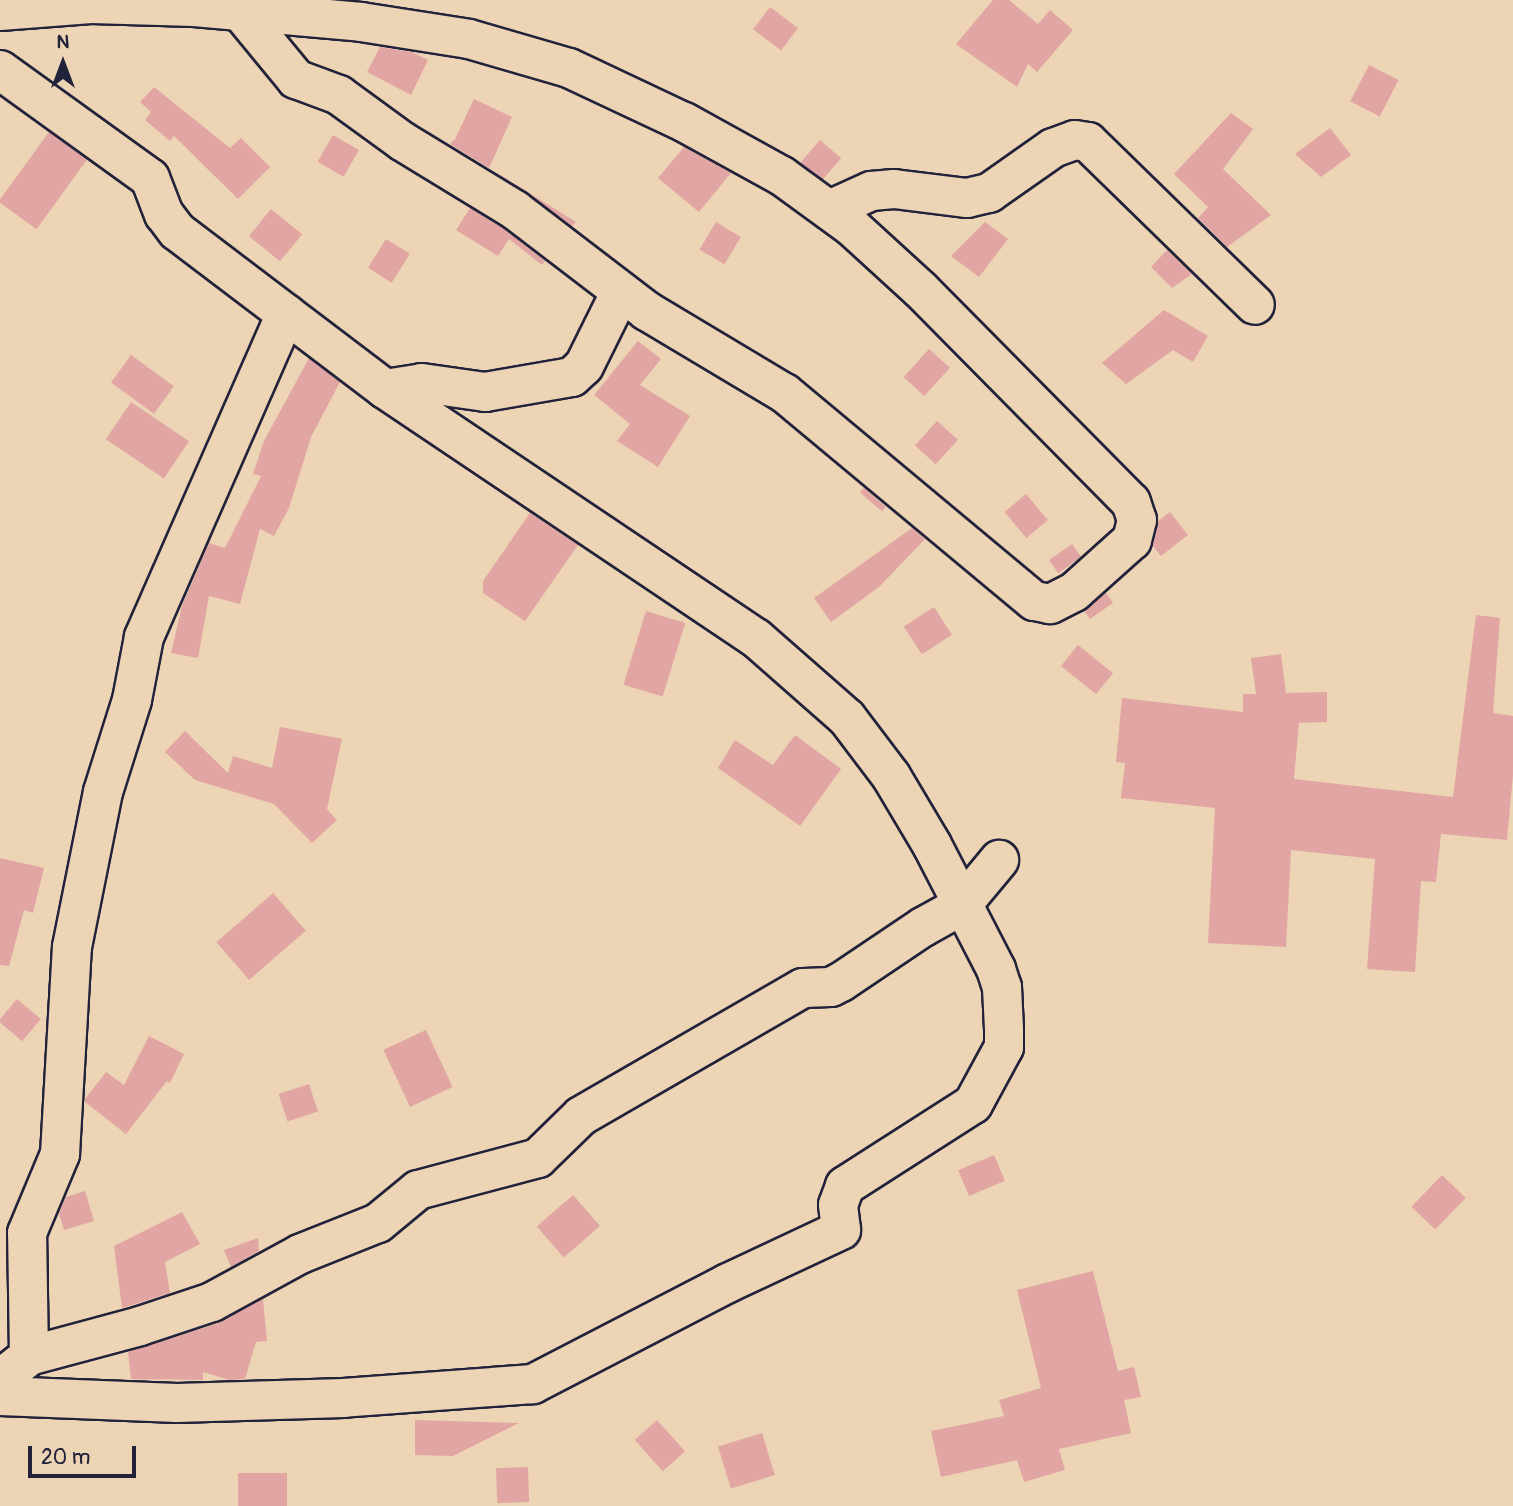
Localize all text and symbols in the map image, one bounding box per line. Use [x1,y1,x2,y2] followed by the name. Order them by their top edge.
[28,28,98,98] north arrow
[57,30,69,54] text: N
[32,1432,140,1476] scale bar
[41,1444,90,1471] text: 20 m

